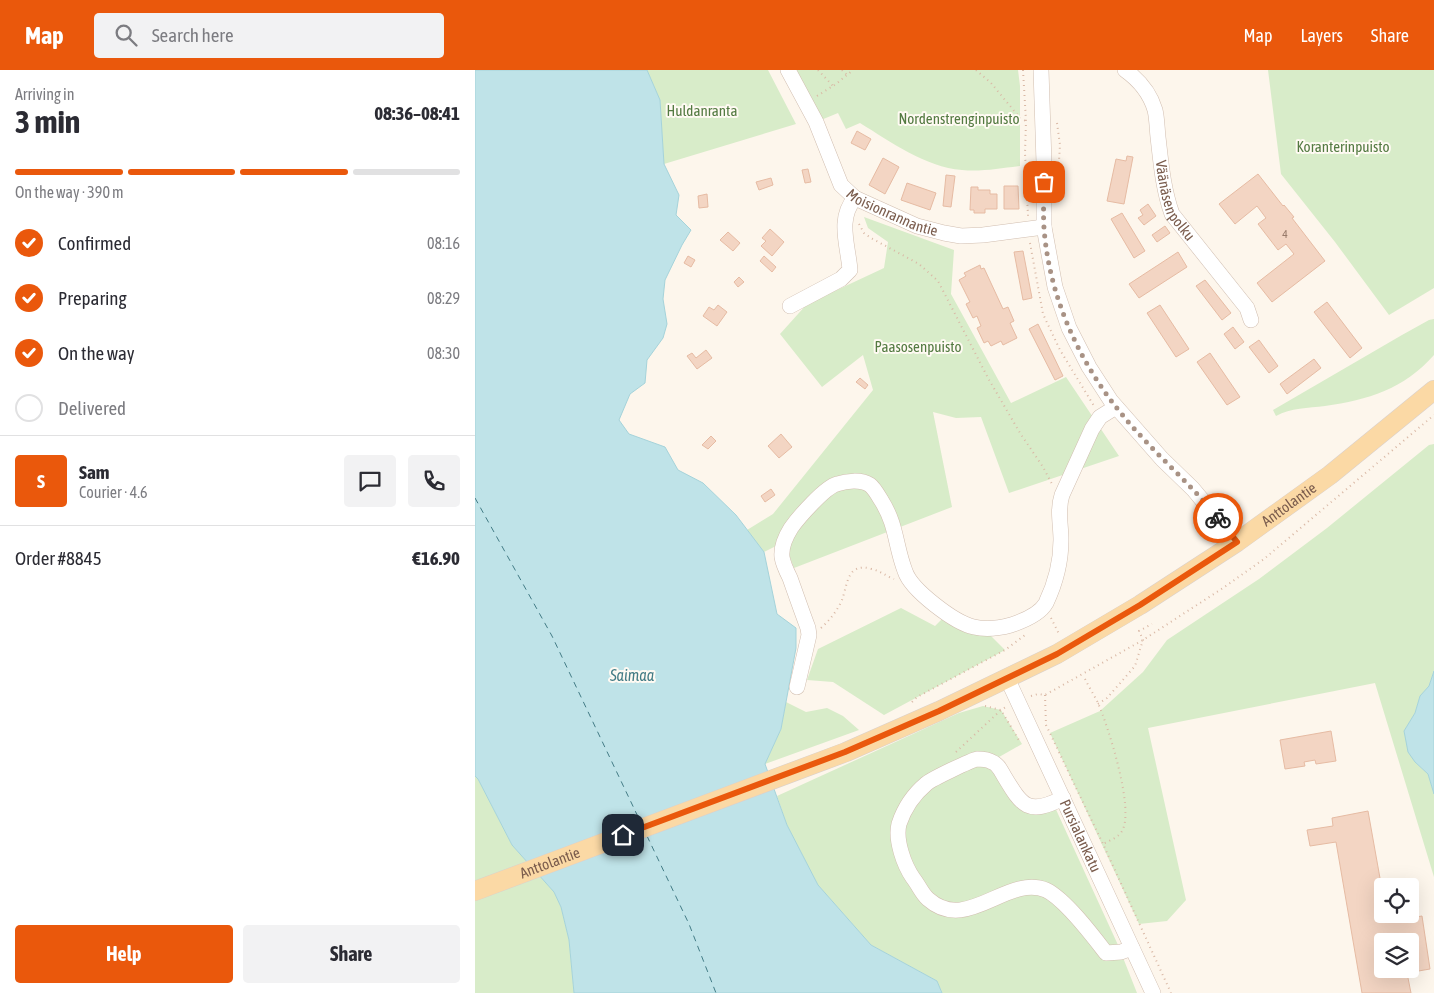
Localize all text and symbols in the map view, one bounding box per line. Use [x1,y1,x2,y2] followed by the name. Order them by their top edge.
[94,13,444,58] search box
[112,21,140,49] icon: search
[25,22,64,49] text: Map
[152,24,234,46] text: Search here
[1243,25,1272,46] text: Map
[1300,25,1343,46] text: Layers
[1371,25,1409,46] text: Share
[15,85,75,103] text: Arriving in
[374,102,460,124] text: 08:36–08:41
[667,102,737,119] park label: Huldanranta
[15,103,80,140] text: 3 min
[898,110,1020,127] park label: Nordenstrenginpuisto
[1297,138,1389,155] park label: Koranterinpuisto
[1153,159,1199,244] street label: Väänäsenpolku
[1023,161,1065,203] pin
[1030,168,1058,196] icon: bag
[15,183,124,201] text: On the way · 390 m
[843,185,940,239] street label: Moisionrannantie
[1282,227,1288,241] house number: 4
[15,229,43,257] icon: check
[58,232,131,254] text: Confirmed
[427,234,460,252] text: 08:16
[15,284,43,312] icon: check
[58,287,127,309] text: Preparing
[427,289,460,307] text: 08:29
[874,338,962,355] park label: Paasosenpuisto
[15,339,43,367] icon: check
[58,342,135,364] text: On the way
[427,344,460,362] text: 08:30
[58,397,126,419] text: Delivered
[344,455,396,507] button: chat
[408,455,460,507] button: phone
[79,461,110,483] text: Sam
[37,470,45,492] text: S
[1258,479,1319,529] street label: Anttolantie
[79,483,148,501] text: Courier · 4.6
[1193,493,1243,543] courier
[1204,504,1232,532] icon: bike
[15,547,102,569] text: Order #8845
[412,547,460,569] text: €16.90
[609,666,655,684] water label: Saimaa
[1056,797,1105,875] street label: Pursialankatu
[602,814,644,856] pin
[609,821,637,849] icon: home
[517,843,582,881] street label: Anttolantie
[1374,878,1419,978] map controls
[1374,878,1419,923] button: locate
[15,925,233,983] button: Help
[243,925,460,983] button: Share
[1374,933,1419,978] button: layers

